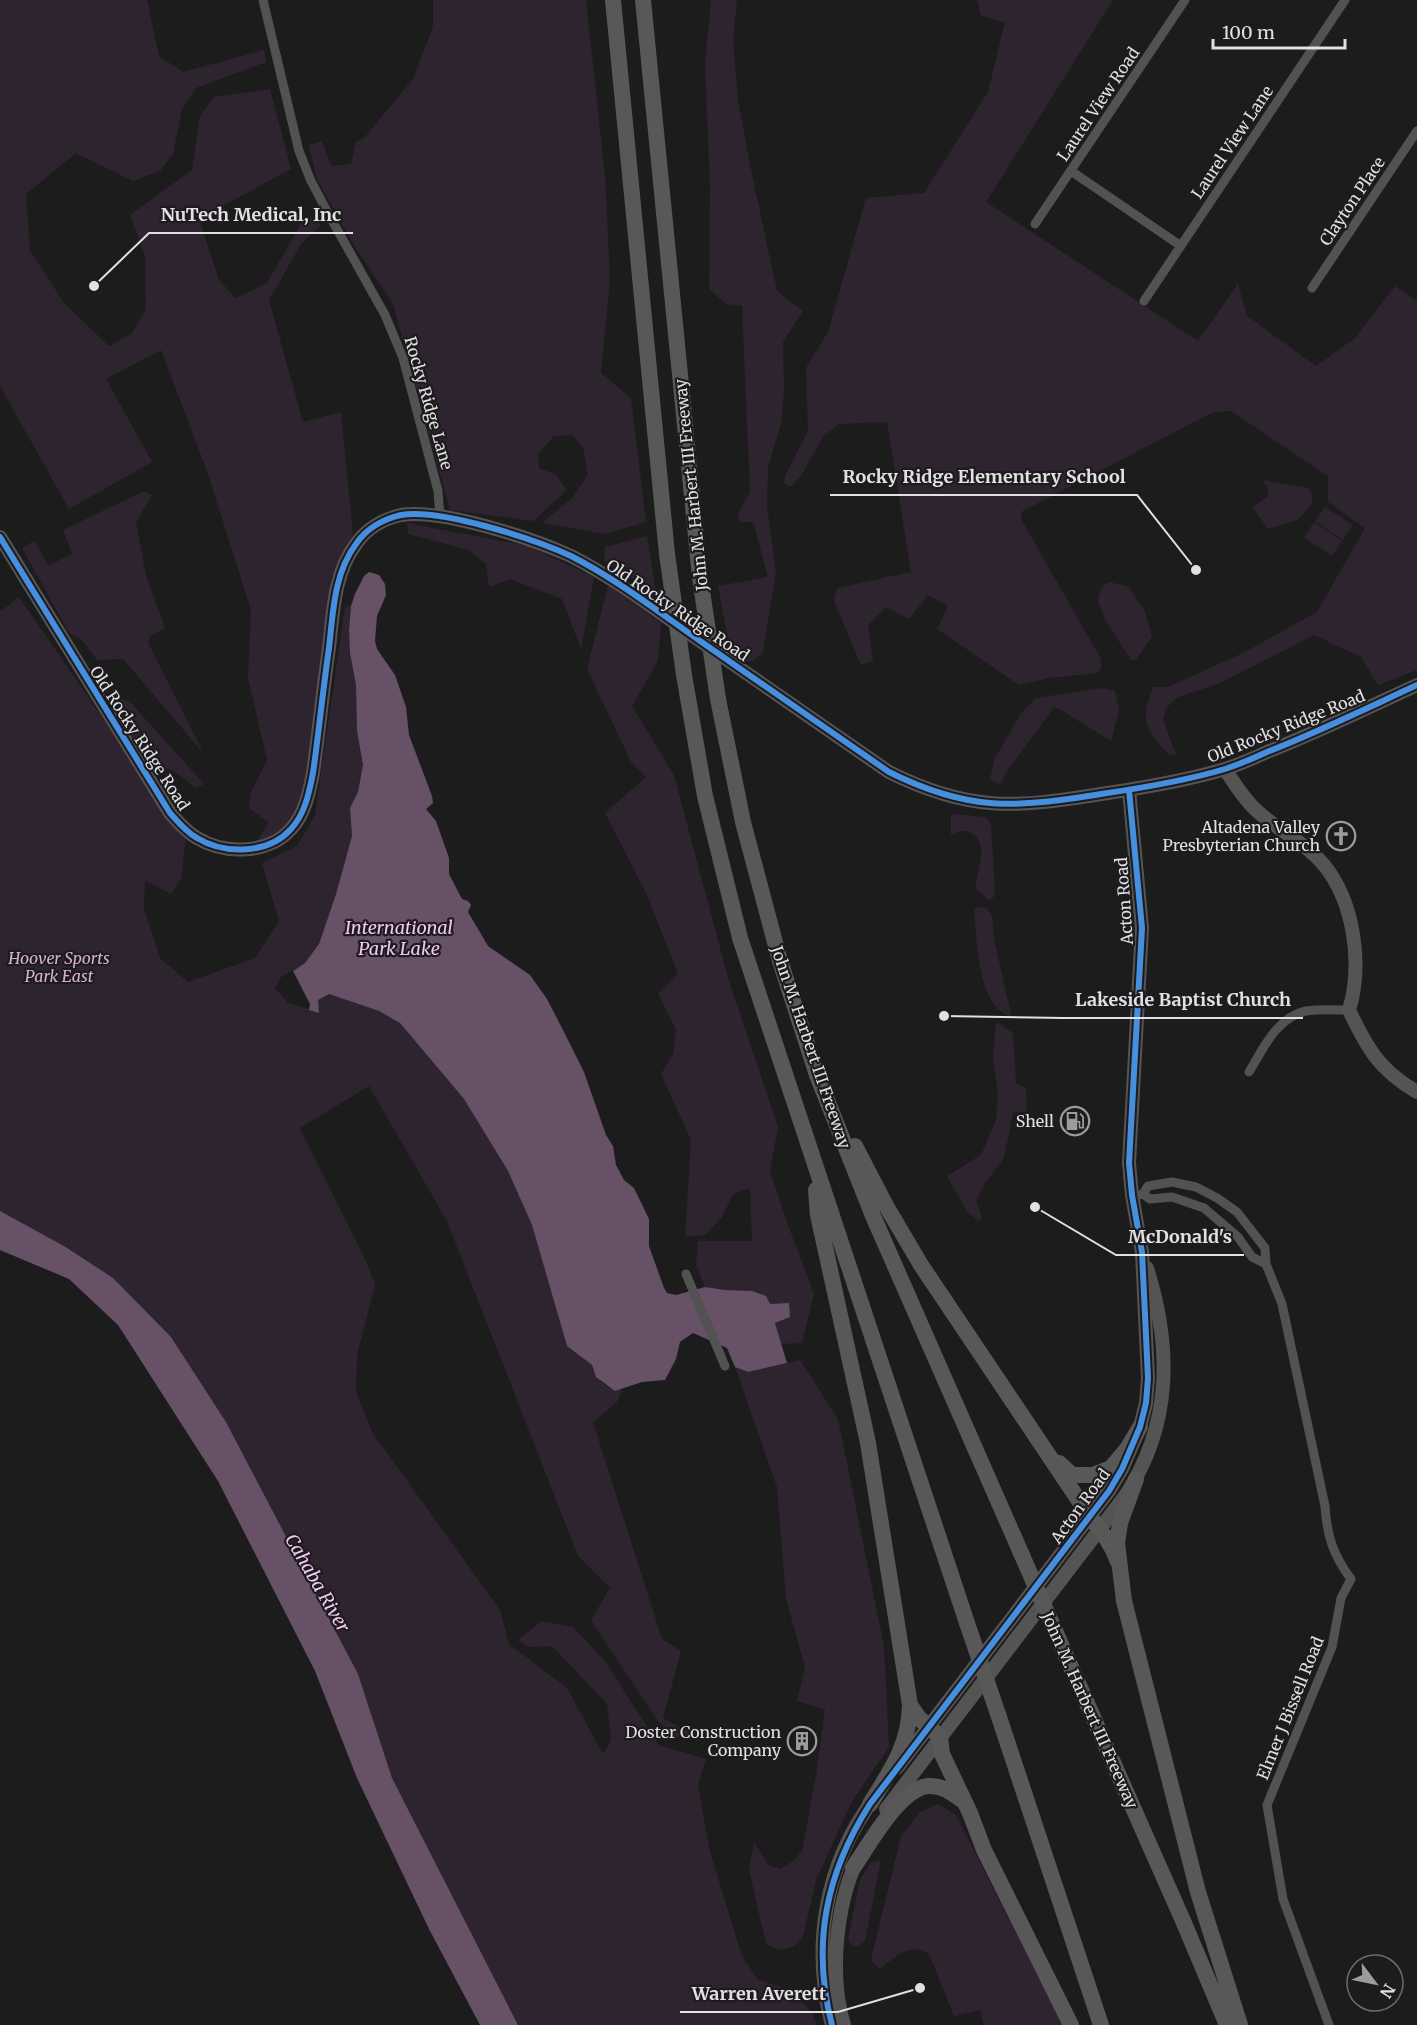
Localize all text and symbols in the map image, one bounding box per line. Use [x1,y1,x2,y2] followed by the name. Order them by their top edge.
[1213,12,1345,50] scale bar
[1222,21,1275,44] text: 100 m
[1053,43,1144,165] street label: Laurel View Road
[1187,82,1277,202] street label: Laurel View Lane
[1315,153,1389,249] street label: Clayton Place
[149,197,353,233] callout: NuTech Medical, Inc
[161,203,341,226] text: NuTech Medical, Inc
[400,334,458,472] street label: Rocky Ridge Lane
[670,377,712,593] street label: John M. Harbert III Freeway
[830,459,1137,495] callout: Rocky Ridge Elementary School
[843,465,1126,488] text: Rocky Ridge Elementary School
[603,555,754,665] street label: Old Rocky Ridge Road
[86,662,194,814] street label: Old Rocky Ridge Road
[1204,685,1368,767] street label: Old Rocky Ridge Road
[1162,817,1321,855] place label: Altadena Valley Presbyterian Church
[1325,820,1357,852] church icon: Altadena Valley Presbyterian Church
[1111,856,1137,946] street label: Acton Road
[345,916,453,960] water label: International Park Lake
[767,942,855,1152] street label: John M. Harbert III Freeway
[7,948,110,986] park label: Hoover Sports Park East
[1063,982,1303,1018] callout: Lakeside Baptist Church
[1075,988,1291,1011] text: Lakeside Baptist Church
[1059,1105,1091,1137] fuel station icon: Shell
[1016,1111,1054,1131] place label: Shell
[1116,1219,1244,1255] callout: McDonald's
[1128,1225,1232,1248] text: McDonald's
[1046,1464,1114,1548] street label: Acton Road
[280,1529,355,1637] water label: Cahaba River
[1037,1608,1143,1812] street label: John M. Harbert III Freeway
[1252,1633,1328,1783] street label: Elmer J Bissell Road
[625,1722,782,1760] place label: Doster Construction Company
[786,1725,818,1757] building icon: Doster Construction Company
[1345,1953,1405,2013] north arrow
[680,1976,838,2012] callout: Warren Averett
[1376,1980,1400,2002] text: N
[691,1982,827,2005] text: Warren Averett

